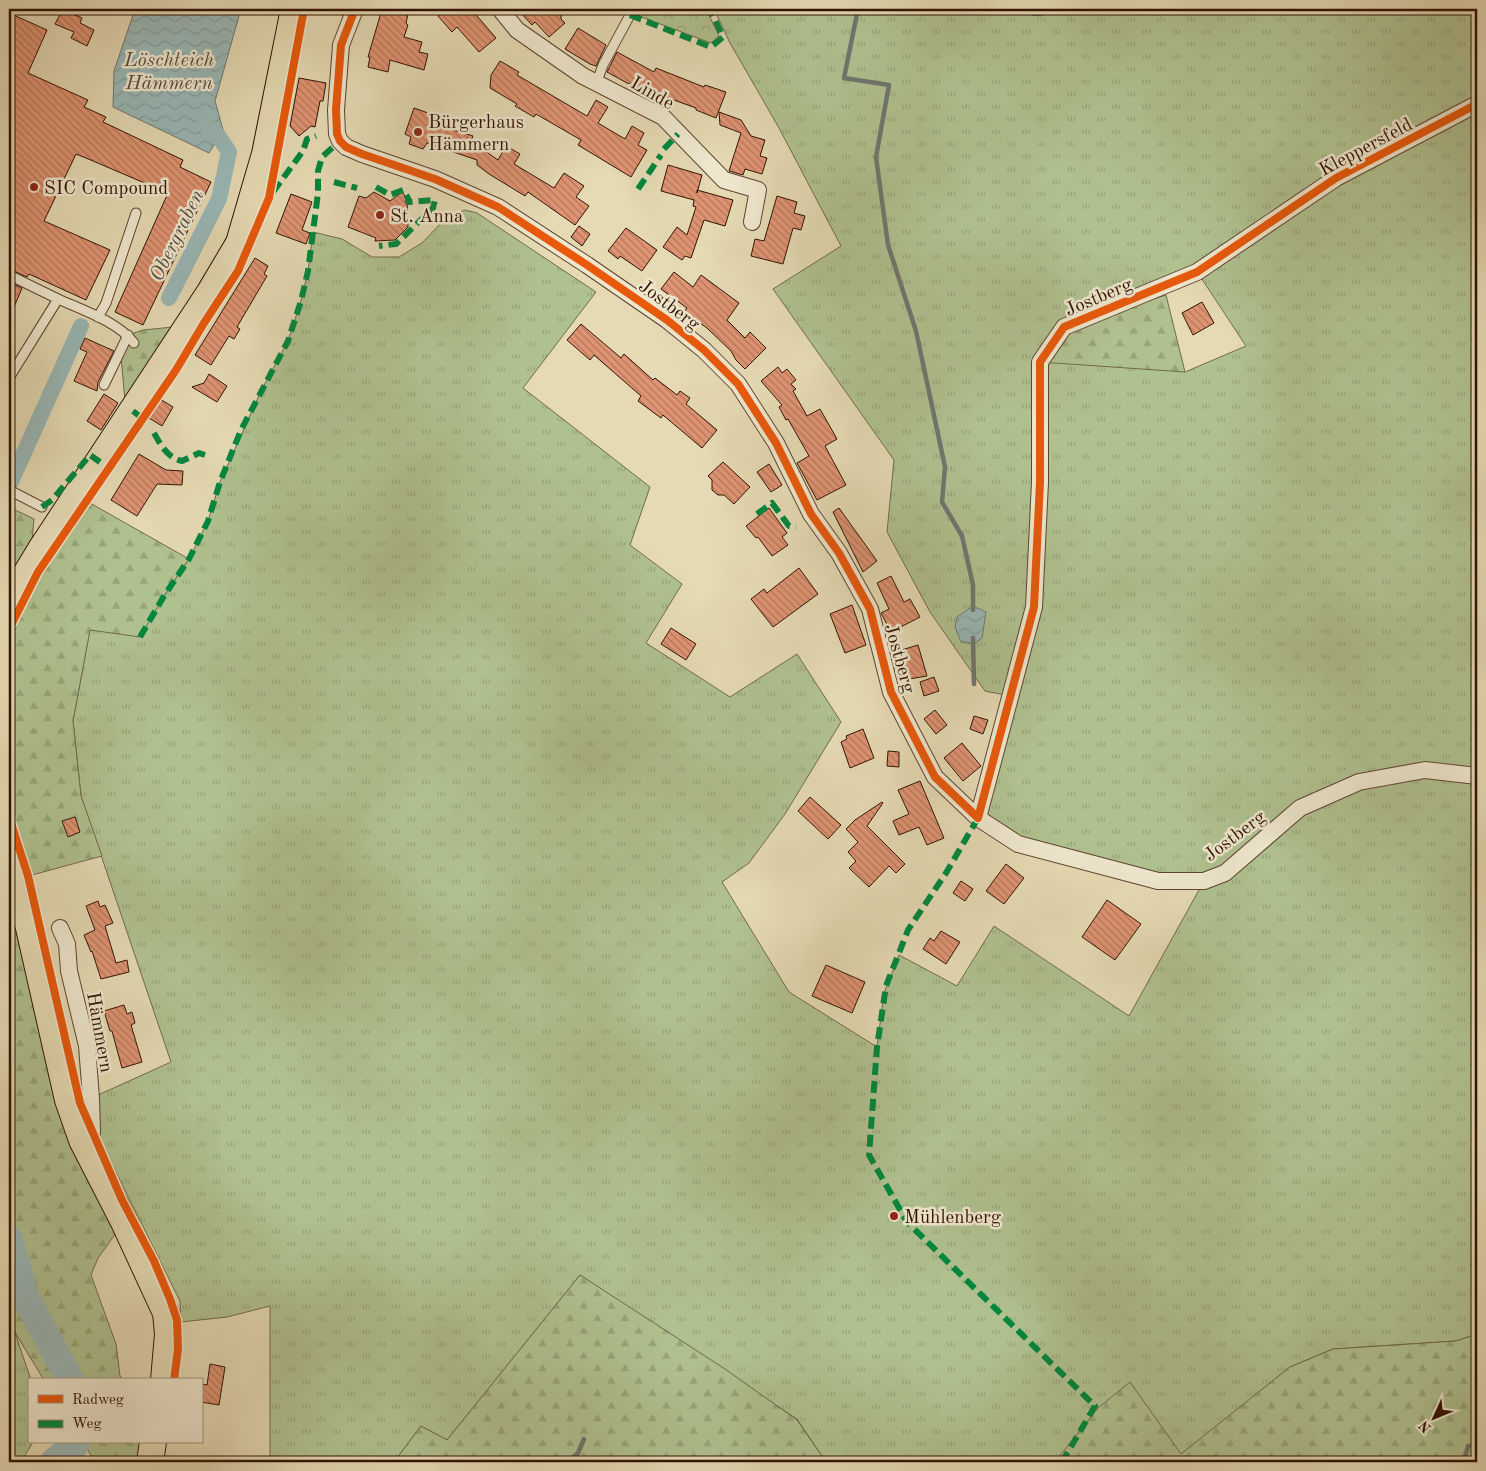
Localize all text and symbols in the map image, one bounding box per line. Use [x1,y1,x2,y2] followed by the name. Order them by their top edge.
[123,51,214,94] water label: Löschteich Hämmern
[627,74,677,114] street label: Linde
[428,114,524,155] place label: Bürgerhaus Hämmern
[1316,116,1416,181] street label: Kleppersfeld
[412,126,424,138] marker: Bürgerhaus Hämmern
[44,180,168,199] place label: SIC Compound
[28,181,40,193] marker: SIC Compound
[147,187,208,285] water label: Obergraben
[390,208,464,227] place label: St. Anna
[374,209,386,221] marker: St. Anna
[1063,275,1136,321] street label: Jostberg
[634,277,703,335] street label: Jostberg
[880,622,918,696] street label: Jostberg
[1201,808,1270,866] street label: Jostberg
[82,991,115,1074] street label: Hämmern
[904,1209,1002,1228] place label: Mühlenberg
[888,1210,900,1222] marker: Mühlenberg
[28,1378,202,1444] legend
[72,1393,124,1408] text: Radweg
[1408,1394,1458,1444] north arrow
[72,1417,102,1432] text: Weg
[1416,1417,1434,1435] text: N

